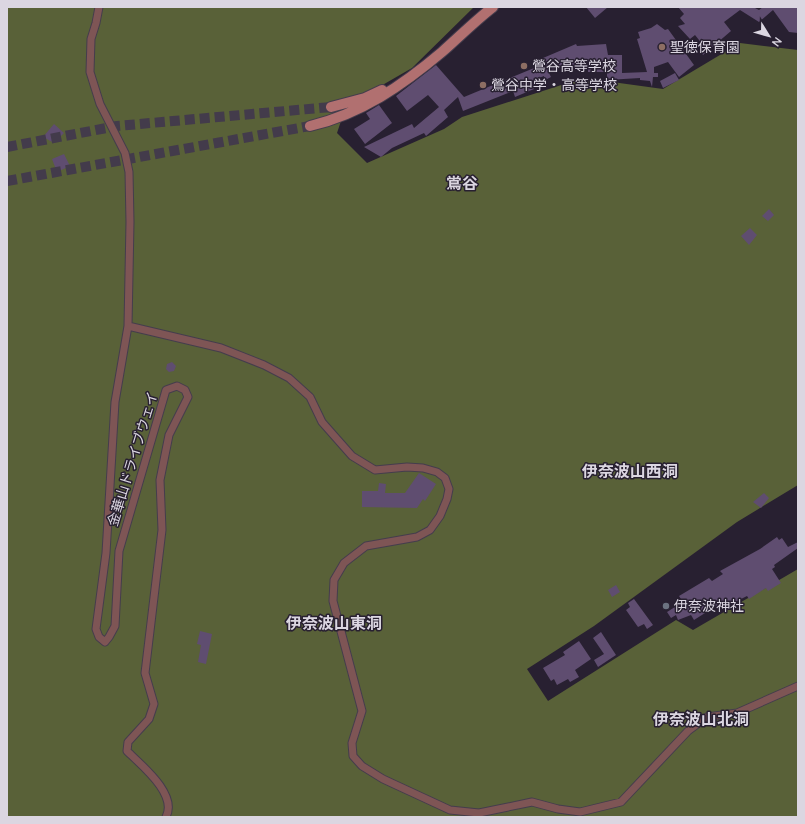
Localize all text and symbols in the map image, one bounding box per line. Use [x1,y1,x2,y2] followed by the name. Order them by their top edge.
[749,16,789,56] north arrow
[768,34,785,50] text: N
[670,38,740,57] place label: 聖徳保育園
[657,42,667,52] marker: 聖徳保育園
[532,57,616,76] place label: 鶯谷高等学校
[519,61,529,71] marker: 鶯谷高等学校
[491,76,617,95] place label: 鶯谷中学・高等学校
[478,80,488,90] marker: 鶯谷中学・高等学校
[446,173,478,195] district label: 鴬谷
[103,389,163,529] street label: 金華山ドライブウェイ
[581,461,678,483] district label: 伊奈波山西洞
[674,597,744,616] place label: 伊奈波神社
[661,601,671,611] marker: 伊奈波神社
[285,613,382,635] district label: 伊奈波山東洞
[652,709,749,731] district label: 伊奈波山北洞

